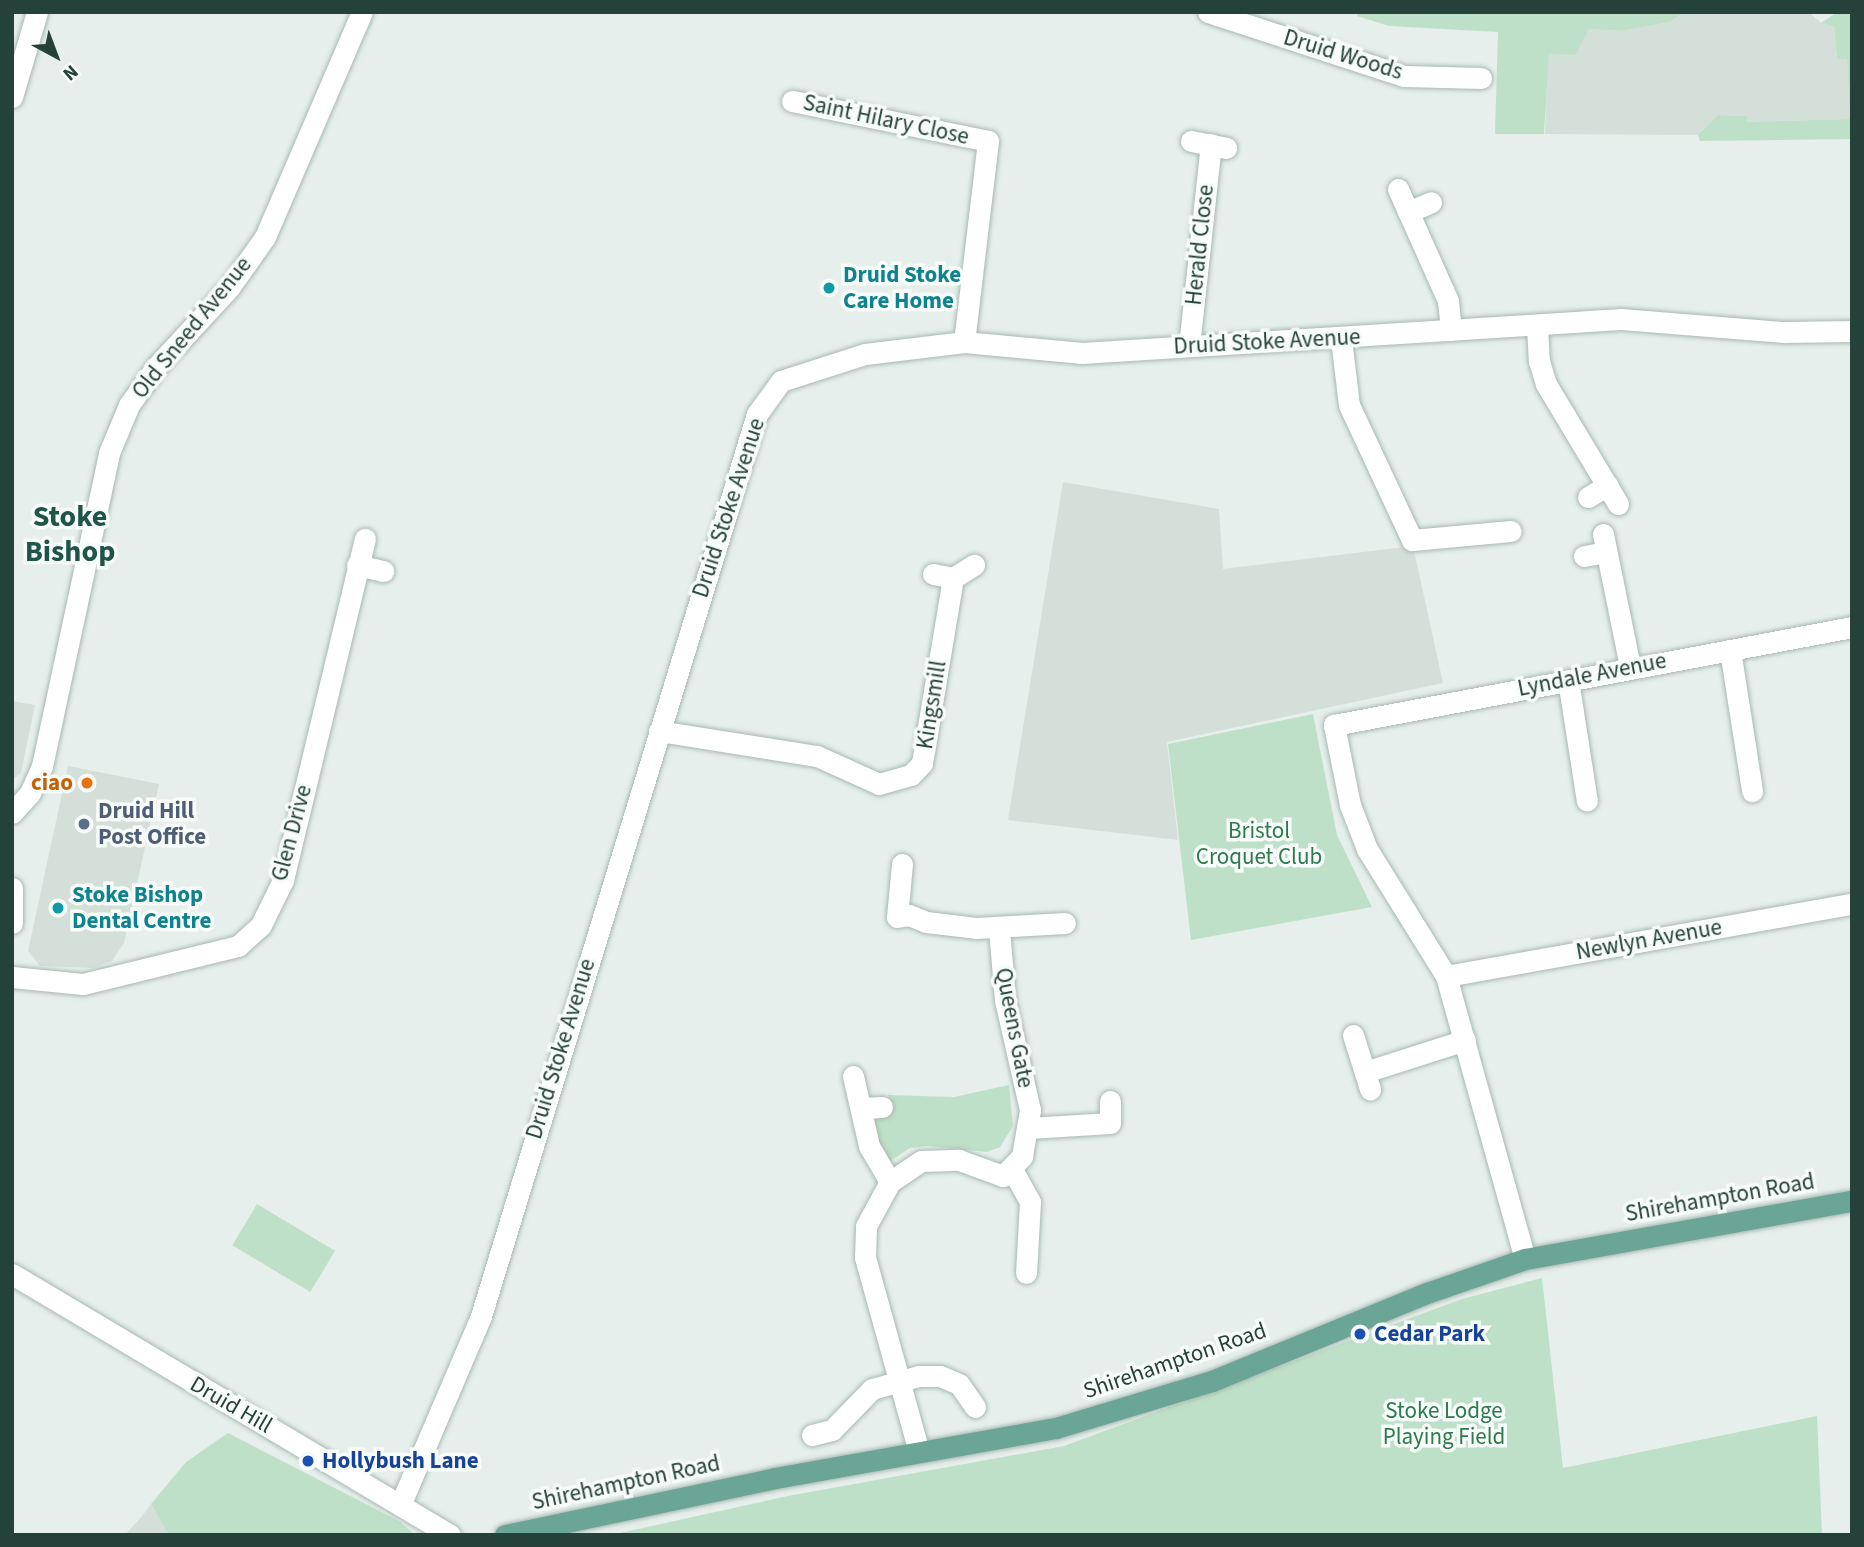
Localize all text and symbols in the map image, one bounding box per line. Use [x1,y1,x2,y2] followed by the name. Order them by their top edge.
[21,21,91,91] north arrow
[1280,24,1406,86] street label: Druid Woods
[56,58,84,87] text: N
[800,89,972,151] street label: Saint Hilary Close
[1180,183,1220,307] street label: Herald Close
[126,252,258,404] street label: Old Sneed Avenue
[843,261,961,315] place label: Druid Stoke Care Home
[821,280,837,296] marker: Druid Stoke Care Home
[1173,323,1361,361] street label: Druid Stoke Avenue
[687,415,771,601] street label: Druid Stoke Avenue
[25,499,115,570] district label: Stoke Bishop
[1515,647,1669,703] street label: Lyndale Avenue
[911,659,953,751] street label: Kingsmill
[31,769,73,797] place label: ciao
[79,775,95,791] marker: ciao
[266,782,318,884] street label: Glen Drive
[98,797,206,851] place label: Druid Hill Post Office
[76,816,92,832] marker: Druid Hill Post Office
[1196,817,1322,871] park label: Bristol Croquet Club
[72,881,211,935] place label: Stoke Bishop Dental Centre
[50,900,66,916] marker: Stoke Bishop Dental Centre
[1574,914,1724,966] street label: Newlyn Avenue
[520,955,602,1143] street label: Druid Stoke Avenue
[989,966,1039,1090] street label: Queens Gate
[1623,1168,1817,1228] street label: Shirehampton Road
[1080,1317,1270,1405] street label: Shirehampton Road
[1374,1320,1485,1348] place label: Cedar Park
[1352,1326,1368,1342] marker: Cedar Park
[185,1371,277,1439] street label: Druid Hill
[1383,1397,1505,1451] park label: Stoke Lodge Playing Field
[322,1447,479,1475] place label: Hollybush Lane
[529,1450,723,1516] street label: Shirehampton Road
[300,1453,316,1469] marker: Hollybush Lane

